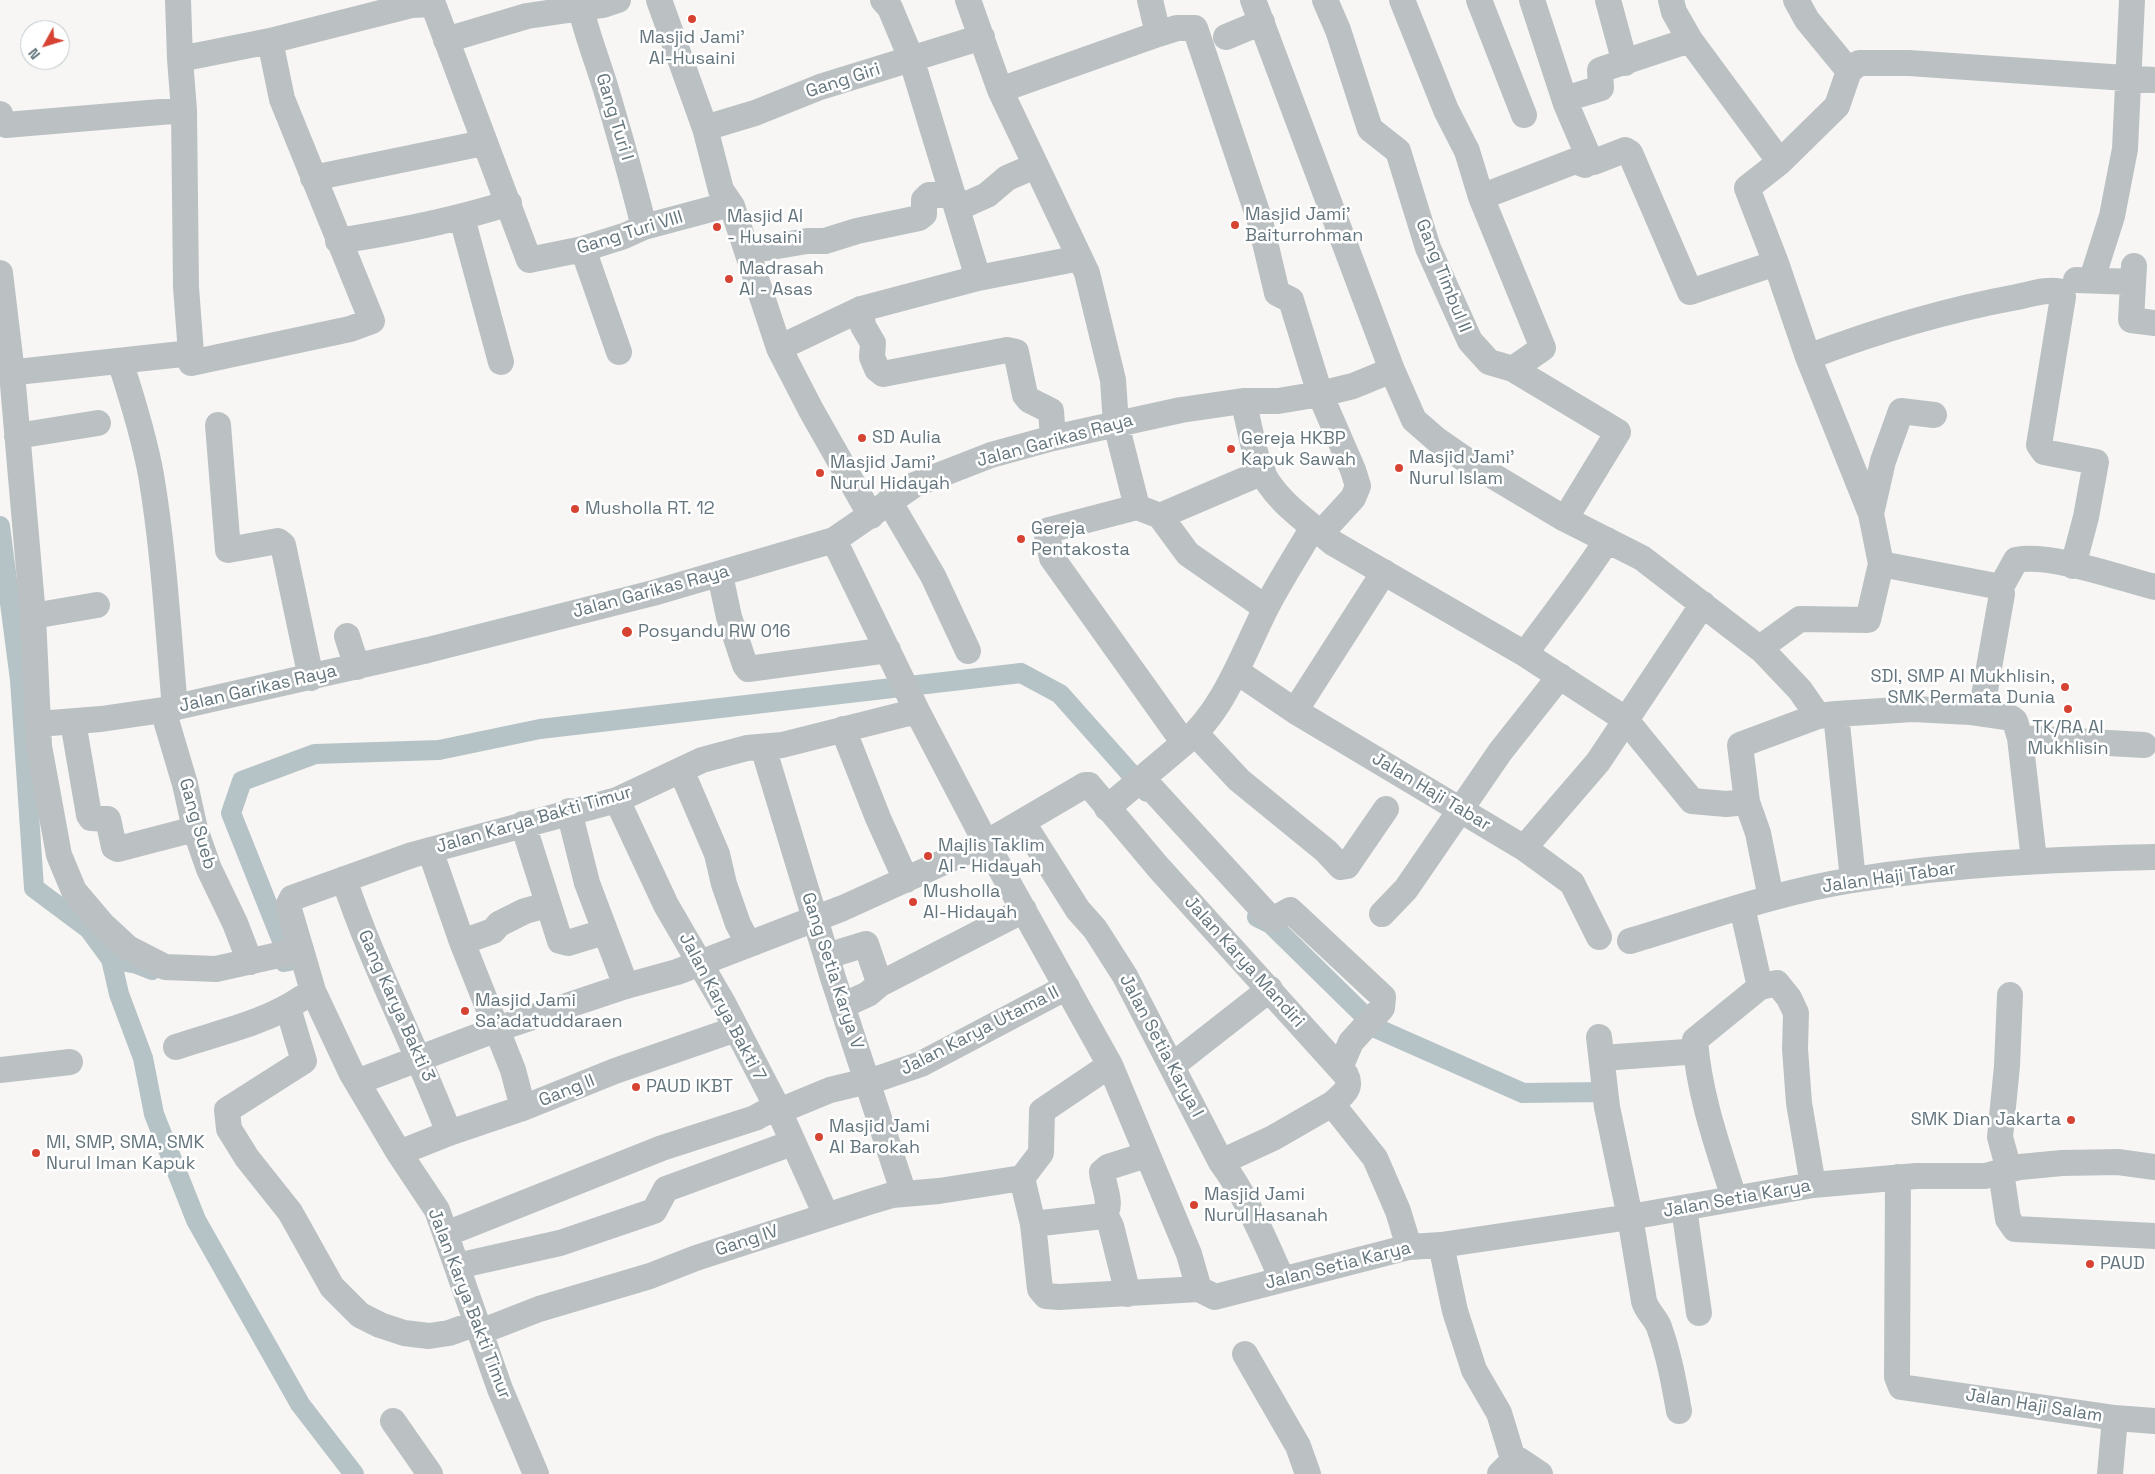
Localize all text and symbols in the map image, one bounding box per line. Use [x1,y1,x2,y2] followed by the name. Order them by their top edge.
[686,13,698,25] marker: Masjid Jami' Al-Husaini
[20,20,70,70] north arrow
[639,27,745,70] place label: Masjid Jami' Al-Husaini
[24,45,44,63] text: N
[803,59,883,103] street label: Gang Giri
[591,71,637,163] street label: Gang Turi I
[1245,204,1363,246] place label: Masjid Jami' Baiturrohman
[727,206,803,248] place label: Masjid Al - Husaini
[574,207,686,259] street label: Gang Turi VIII
[1410,216,1476,336] street label: Gang Timbul II
[1229,219,1241,231] marker: Masjid Jami' Baiturrohman
[711,221,723,233] marker: Masjid Al - Husaini
[739,258,824,300] place label: Madrasah Al - Asas
[723,273,735,285] marker: Madrasah Al - Asas
[974,410,1136,472] street label: Jalan Garikas Raya
[872,427,941,449] place label: SD Aulia
[1241,428,1356,470] place label: Gereja HKBP Kapuk Sawah
[856,432,868,444] marker: SD Aulia
[1225,443,1237,455] marker: Gereja HKBP Kapuk Sawah
[1409,447,1514,489] place label: Masjid Jami' Nurul Islam
[830,452,950,494] place label: Masjid Jami' Nurul Hidayah
[1393,462,1405,474] marker: Masjid Jami' Nurul Islam
[814,467,826,479] marker: Masjid Jami' Nurul Hidayah
[585,498,715,520] place label: Musholla RT. 12
[569,503,581,515] marker: Musholla RT. 12
[1031,518,1130,560] place label: Gereja Pentakosta
[1015,533,1027,545] marker: Gereja Pentakosta
[570,561,732,623] street label: Jalan Garikas Raya
[638,621,791,643] place label: Posyandu RW 016
[620,625,634,639] marker: Posyandu RW 016
[177,660,339,718] street label: Jalan Garikas Raya
[1871,666,2055,709] place label: SDI, SMP Al Mukhlisin, SMK Permata Dunia
[2059,681,2071,693] marker: SDI, SMP Al Mukhlisin, SMK Permata Dunia
[2062,703,2074,715] marker: TK/RA Al Mukhlisin
[2027,717,2109,760] place label: TK/RA Al Mukhlisin
[1368,748,1494,836] street label: Jalan Haji Tabar
[174,776,220,872] street label: Gang Sueb
[434,782,634,858] street label: Jalan Karya Bakti Timur
[938,835,1045,878] place label: Majlis Taklim Al - Hidayah
[922,850,934,862] marker: Majlis Taklim Al - Hidayah
[1821,858,1957,898] street label: Jalan Haji Tabar
[923,881,1017,924] place label: Musholla Al-Hidayah
[796,890,868,1052] street label: Gang Setia Karya V
[1179,892,1309,1032] street label: Jalan Karya Mandiri
[907,896,919,908] marker: Musholla Al-Hidayah
[353,927,439,1085] street label: Gang Karya Bakti 3
[674,929,770,1085] street label: Jalan Karya Bakti 7
[1114,971,1208,1121] street label: Jalan Setia Karya I
[897,982,1063,1080] street label: Jalan Karya Utama II
[475,990,623,1032] place label: Masjid Jami Sa'adatuddaraen
[459,1005,471,1017] marker: Masjid Jami Sa'adatuddaraen
[536,1070,598,1112] street label: Gang II
[646,1076,733,1098] place label: PAUD IKBT
[630,1081,642,1093] marker: PAUD IKBT
[1911,1109,2061,1131] place label: SMK Dian Jakarta
[2065,1114,2077,1126] marker: SMK Dian Jakarta
[829,1116,930,1158] place label: Masjid Jami Al Barokah
[813,1131,825,1143] marker: Masjid Jami Al Barokah
[46,1132,204,1174] place label: MI, SMP, SMA, SMK Nurul Iman Kapuk
[30,1147,42,1159] marker: MI, SMP, SMA, SMK Nurul Iman Kapuk
[1662,1175,1812,1223] street label: Jalan Setia Karya
[1204,1184,1328,1226] place label: Masjid Jami Nurul Hasanah
[1188,1199,1200,1211] marker: Masjid Jami Nurul Hasanah
[423,1206,515,1402] street label: Jalan Karya Bakti Timur
[713,1221,781,1261] street label: Gang IV
[1263,1237,1413,1295] street label: Jalan Setia Karya
[2100,1253,2145,1275] place label: PAUD
[2084,1258,2096,1270] marker: PAUD
[1964,1385,2104,1427] street label: Jalan Haji Salam

